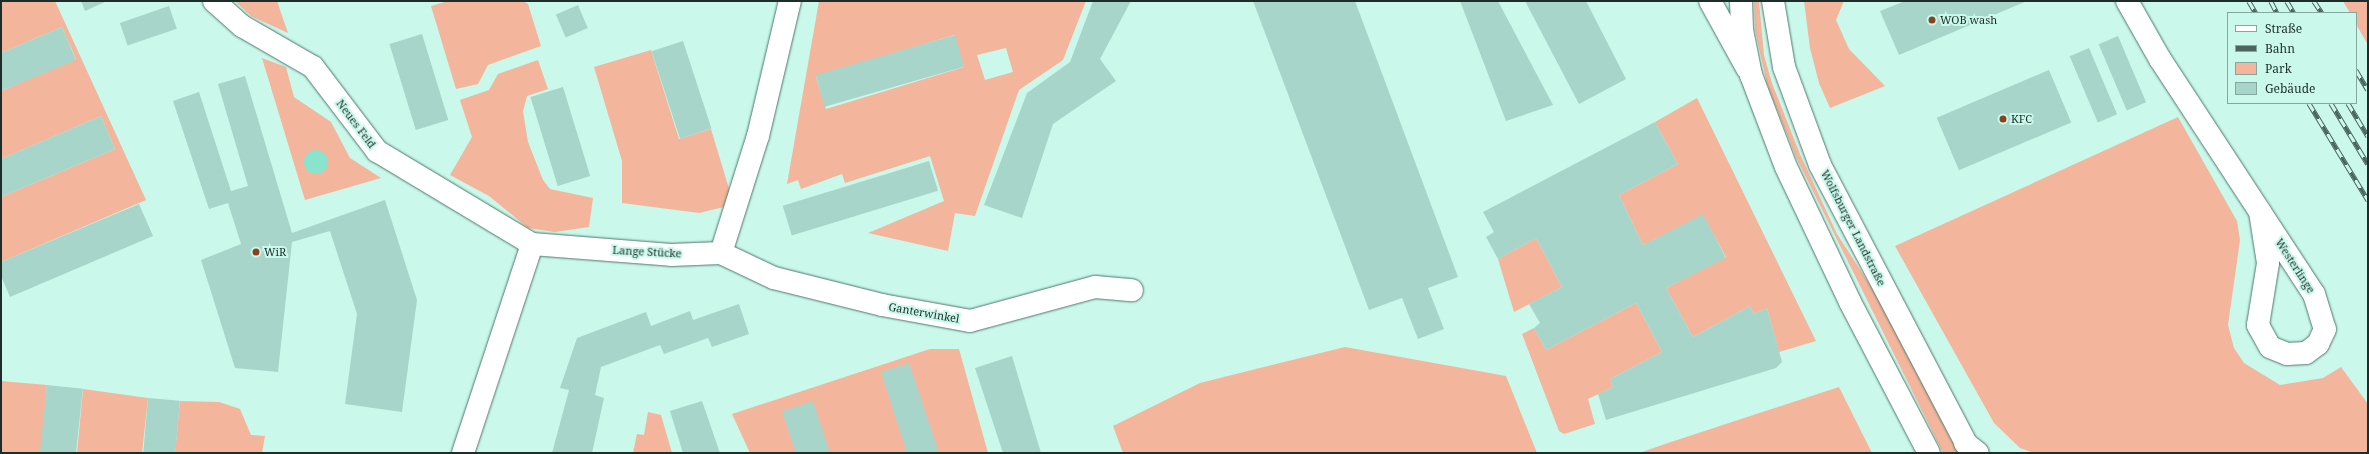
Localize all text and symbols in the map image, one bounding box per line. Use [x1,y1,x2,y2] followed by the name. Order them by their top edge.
[2227,12,2357,104] legend
[1940,13,1997,27] place label: WOB wash
[1927,15,1937,25] marker: WOB wash
[2265,20,2302,37] text: Straße
[2265,40,2295,57] text: Bahn
[2265,60,2292,77] text: Park
[2265,80,2316,97] text: Gebäude
[334,97,378,151] street label: Neues Feld
[2011,112,2032,126] place label: KFC
[1998,114,2008,124] marker: KFC
[1818,168,1888,288] street label: Wolfsburger Landstraße
[2272,236,2318,296] street label: Westerlinge
[612,244,682,260] street label: Lange Stücke
[264,245,286,259] place label: WiR
[251,247,261,257] marker: WiR
[888,300,960,326] street label: Ganterwinkel

